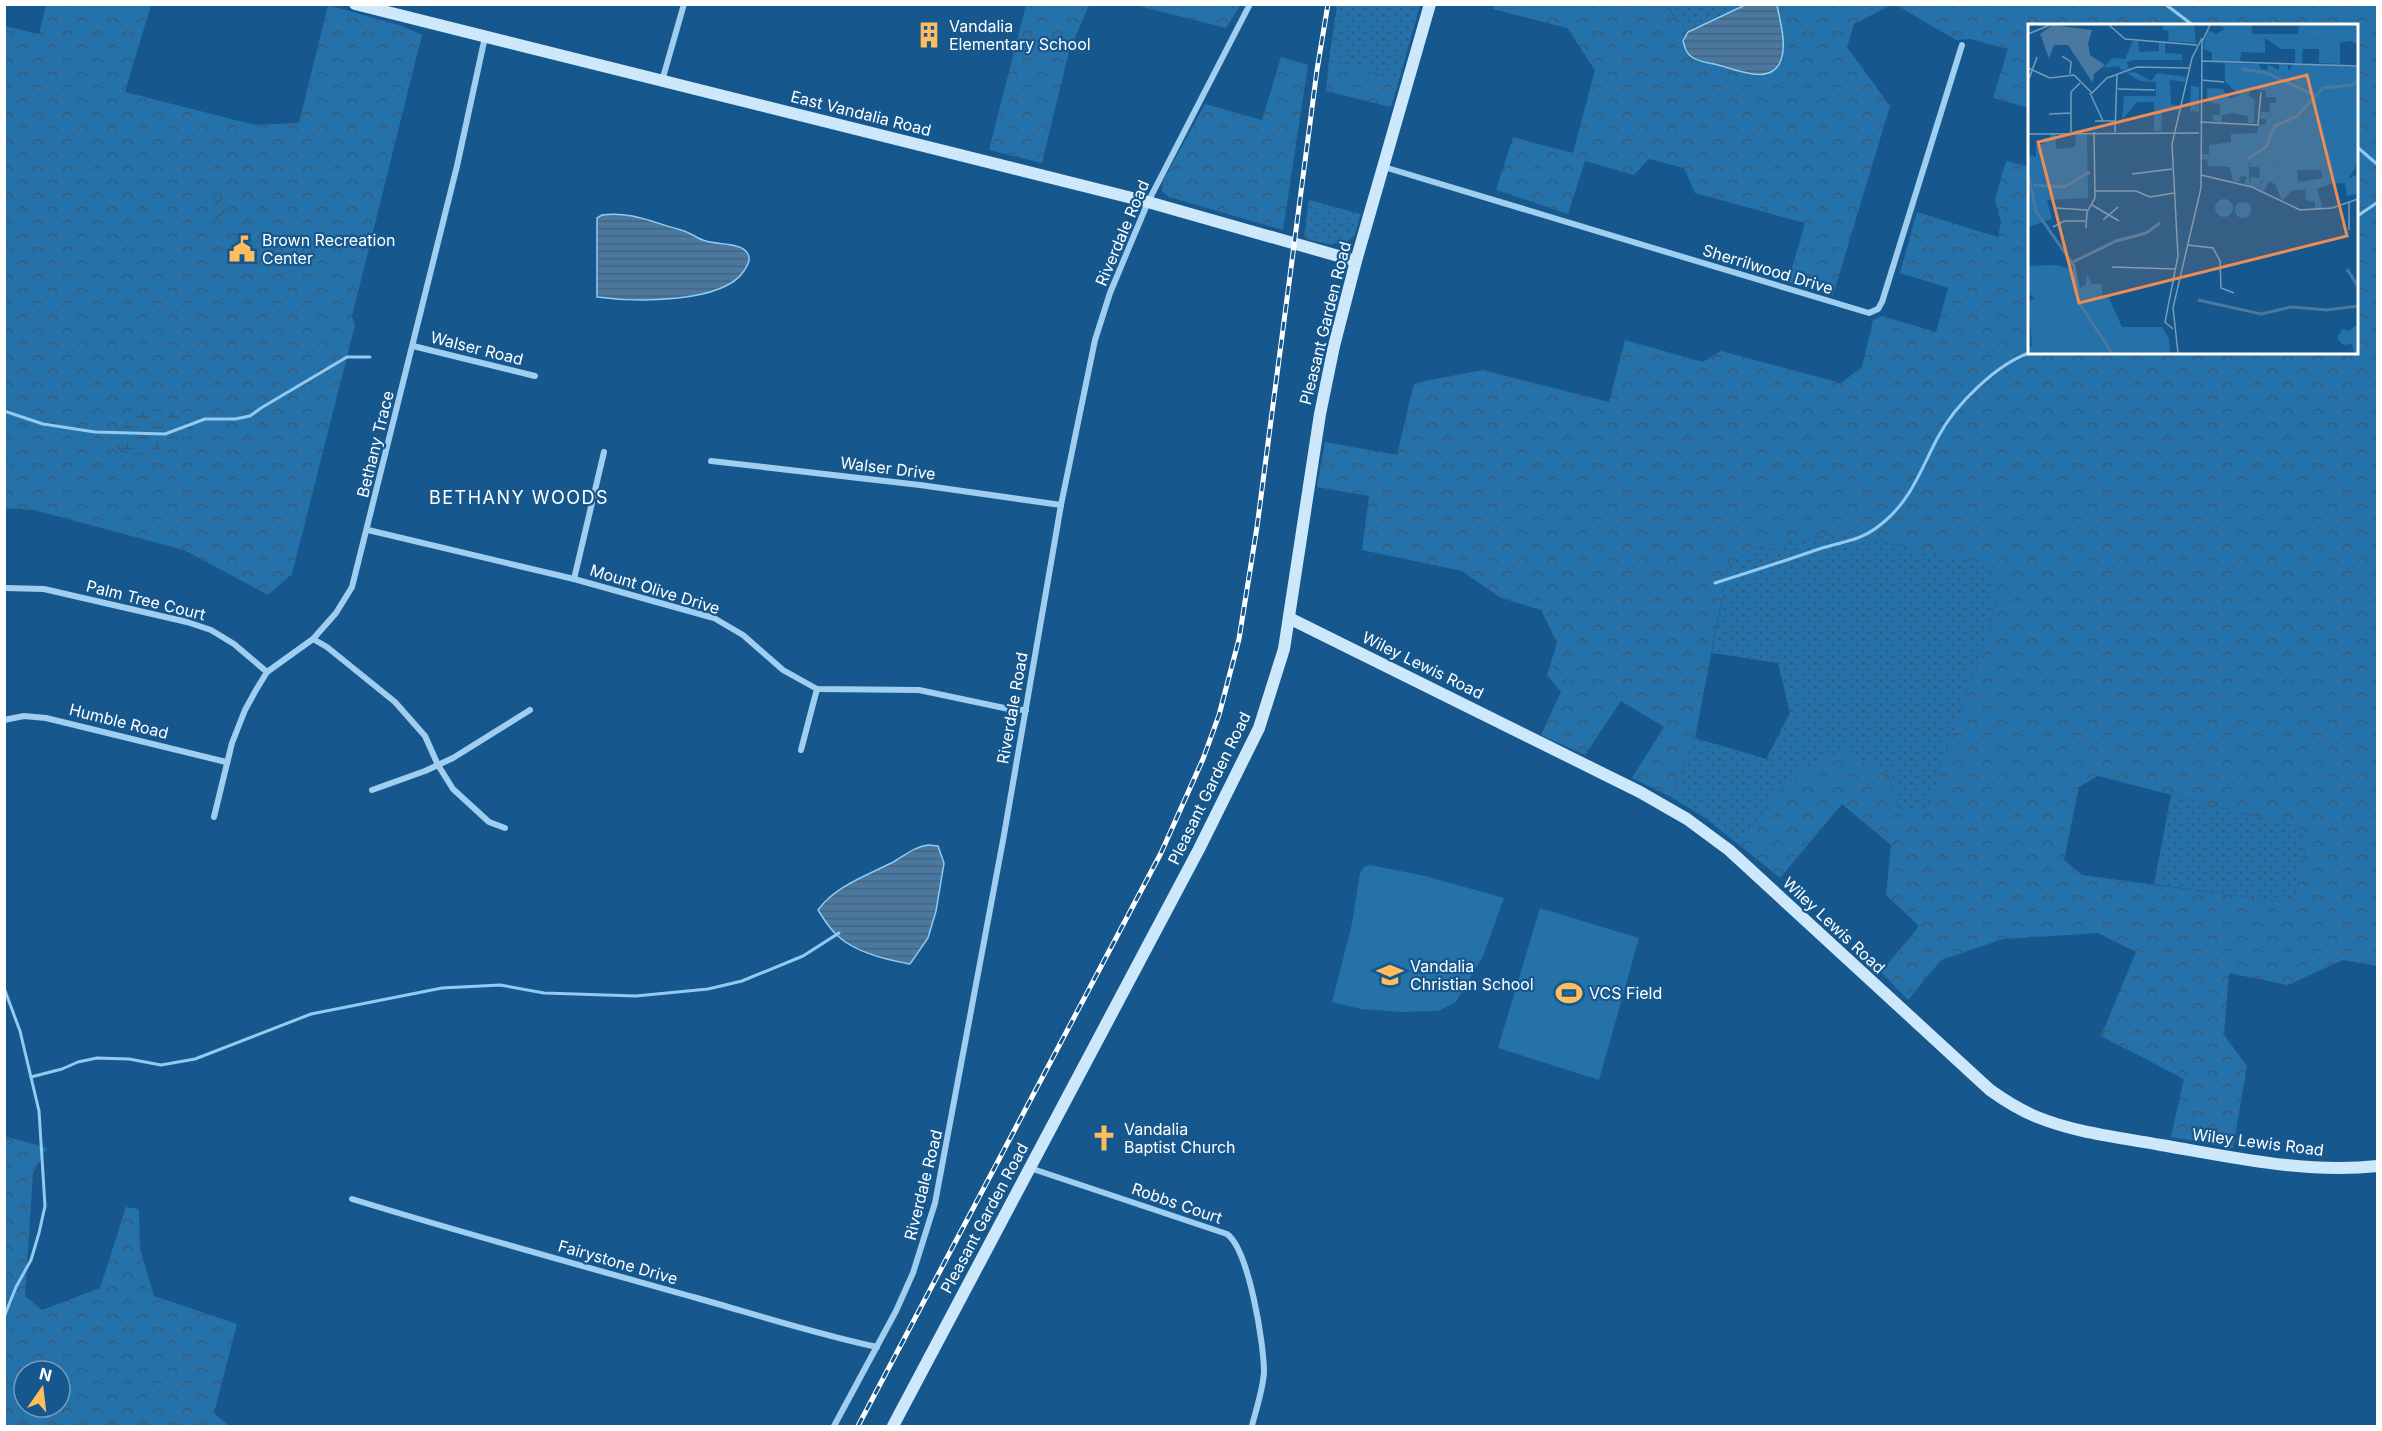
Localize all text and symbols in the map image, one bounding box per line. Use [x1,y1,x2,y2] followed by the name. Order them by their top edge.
[949,16,1091,54] place label: Vandalia Elementary School
[914,20,944,50] building icon: Vandalia Elementary School
[2028,24,2358,354] inset map
[789,86,933,140] street label: East Vandalia Road
[1091,177,1153,289] street label: Riverdale Road
[262,230,396,268] place label: Brown Recreation Center
[227,234,257,264] public building icon: Brown Recreation Center
[1295,239,1355,407] street label: Pleasant Garden Road
[1700,240,1836,298] street label: Sherrilwood Drive
[429,327,525,369] street label: Walser Road
[352,389,398,499] street label: Bethany Trace
[839,452,937,484] street label: Walser Drive
[429,487,609,508] district label: BETHANY WOODS
[588,560,722,618] street label: Mount Olive Drive
[84,576,208,624] street label: Palm Tree Court
[1359,627,1487,703] street label: Wiley Lewis Road
[992,651,1032,765] street label: Riverdale Road
[67,699,171,743] street label: Humble Road
[1163,708,1255,868] street label: Pleasant Garden Road
[1779,872,1889,978] street label: Wiley Lewis Road
[1410,956,1534,994] place label: Vandalia Christian School
[1375,960,1405,990] school or university icon: Vandalia Christian School
[1554,978,1584,1008] sports icon: VCS Field
[1589,983,1662,1003] place label: VCS Field
[1124,1119,1236,1157] place label: Vandalia Baptist Church
[1089,1123,1119,1153] church icon: Vandalia Baptist Church
[2191,1124,2325,1160] street label: Wiley Lewis Road
[900,1128,946,1242] street label: Riverdale Road
[936,1139,1032,1297] street label: Pleasant Garden Road
[1129,1178,1225,1228] street label: Robbs Court
[556,1235,680,1289] street label: Fairystone Drive
[12,1359,72,1419] north arrow
[37,1363,54,1386] text: N

